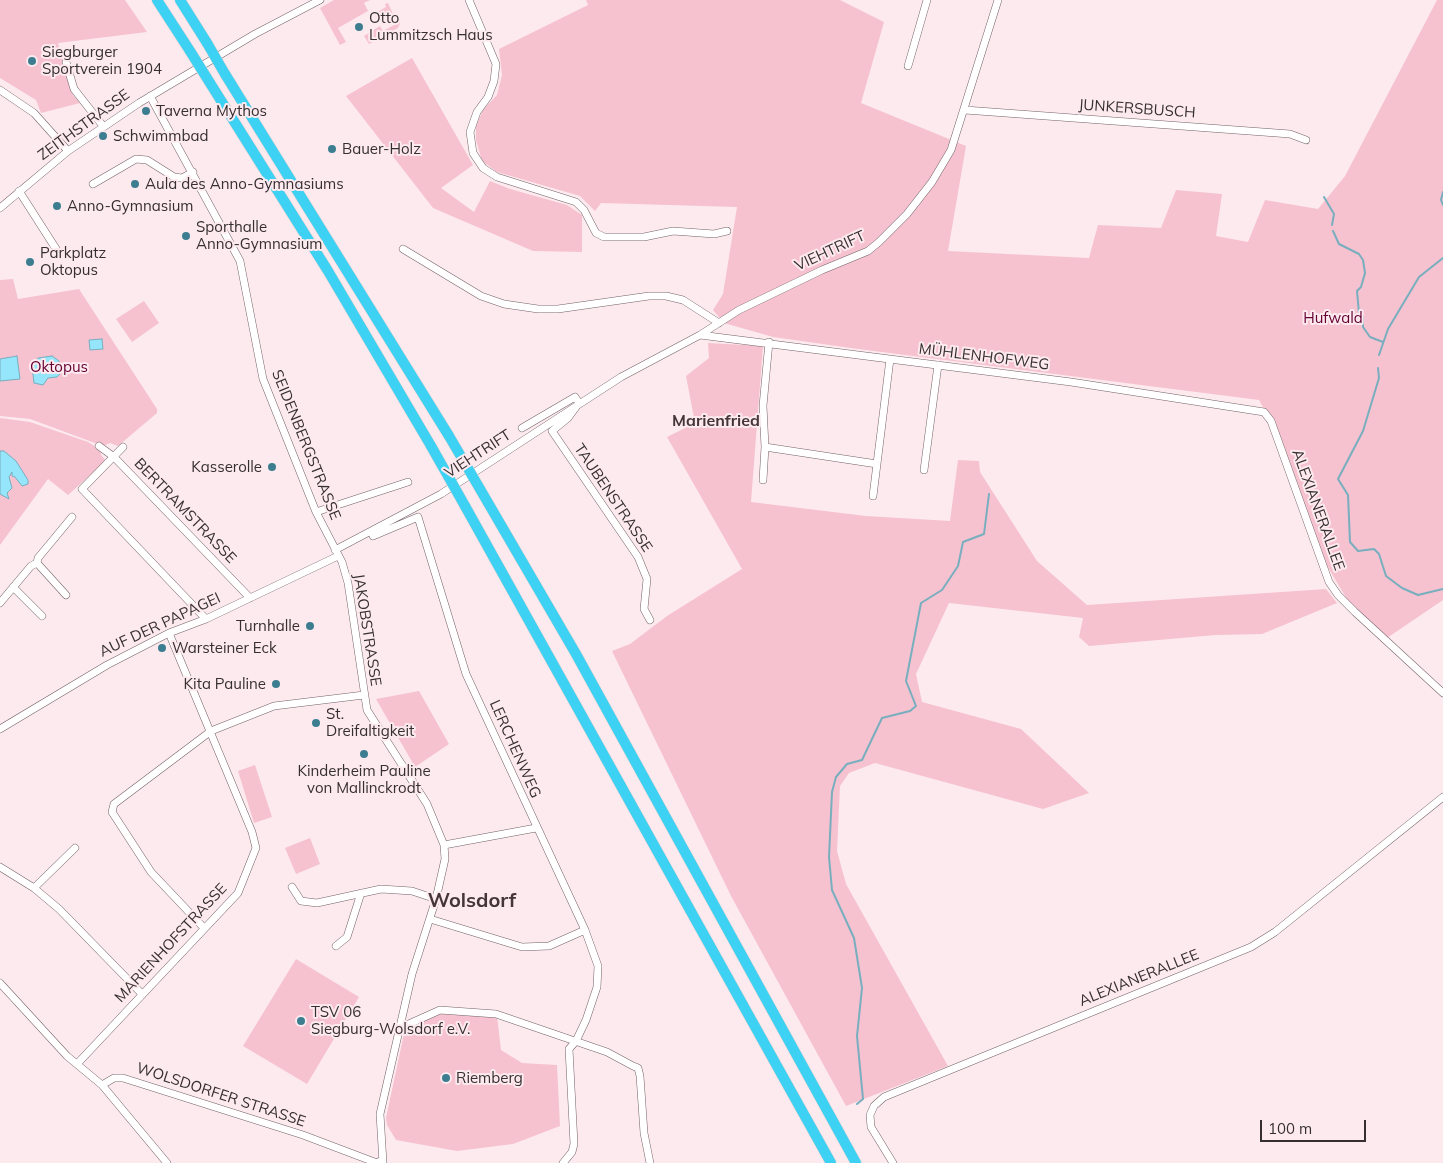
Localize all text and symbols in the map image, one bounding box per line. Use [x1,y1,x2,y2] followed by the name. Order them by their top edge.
[369,9,493,44] place label: Otto Lummitzsch Haus
[353,21,365,33] marker: Otto Lummitzsch Haus
[42,43,162,78] place label: Siegburger Sportverein 1904
[26,55,38,67] marker: Siegburger Sportverein 1904
[35,86,133,164] street label: ZEITHSTRASSE
[1078,96,1196,122] street label: JUNKERSBUSCH
[156,102,267,120] place label: Taverna Mythos
[140,105,152,117] marker: Taverna Mythos
[113,127,208,145] place label: Schwimmbad
[97,130,109,142] marker: Schwimmbad
[342,140,421,158] place label: Bauer-Holz
[326,143,338,155] marker: Bauer-Holz
[145,175,344,193] place label: Aula des Anno-Gymnasiums
[129,178,141,190] marker: Aula des Anno-Gymnasiums
[67,197,194,215] place label: Anno-Gymnasium
[51,200,63,212] marker: Anno-Gymnasium
[196,218,323,253] place label: Sporthalle Anno-Gymnasium
[792,227,868,275] street label: VIEHTRIFT
[180,230,192,242] marker: Sporthalle Anno-Gymnasium
[40,244,106,279] place label: Parkplatz Oktopus
[24,256,36,268] marker: Parkplatz Oktopus
[1303,309,1363,327] park label: Hufwald
[918,340,1050,374] street label: MÜHLENHOFWEG
[30,358,88,376] park label: Oktopus
[268,367,344,523] street label: SEIDENBERGSTRASSE
[672,411,760,431] district label: Marienfried
[441,426,515,482] street label: VIEHTRIFT
[570,440,656,556] street label: TAUBENSTRASSE
[1288,447,1348,573] street label: ALEXIANERALLEE
[130,455,240,567] street label: BERTRAMSTRASSE
[191,458,262,476] place label: Kasserolle
[266,461,278,473] marker: Kasserolle
[349,572,385,688] street label: JAKOBSTRASSE
[97,589,223,661] street label: AUF DER PAPAGEI
[236,617,300,635] place label: Turnhalle
[304,620,316,632] marker: Turnhalle
[172,639,277,657] place label: Warsteiner Eck
[156,642,168,654] marker: Warsteiner Eck
[184,675,266,693] place label: Kita Pauline
[270,678,282,690] marker: Kita Pauline
[485,697,545,801] street label: LERCHENWEG
[326,705,414,740] place label: St. Dreifaltigkeit
[310,717,322,729] marker: St. Dreifaltigkeit
[358,748,370,760] marker: Kinderheim Pauline von Mallinckrodt
[297,762,431,797] place label: Kinderheim Pauline von Mallinckrodt
[111,880,231,1006] street label: MARIENHOFSTRASSE
[428,889,516,913] district label: Wolsdorf
[1076,946,1202,1010] street label: ALEXIANERALLEE
[311,1003,471,1038] place label: TSV 06 Siegburg-Wolsdorf e.V.
[295,1015,307,1027] marker: TSV 06 Siegburg-Wolsdorf e.V.
[134,1059,308,1131] street label: WOLSDORFER STRASSE
[456,1069,523,1087] place label: Riemberg
[440,1072,452,1084] marker: Riemberg
[1263,1110,1369,1142] scale bar
[1268,1119,1312,1138] text: 100 m

